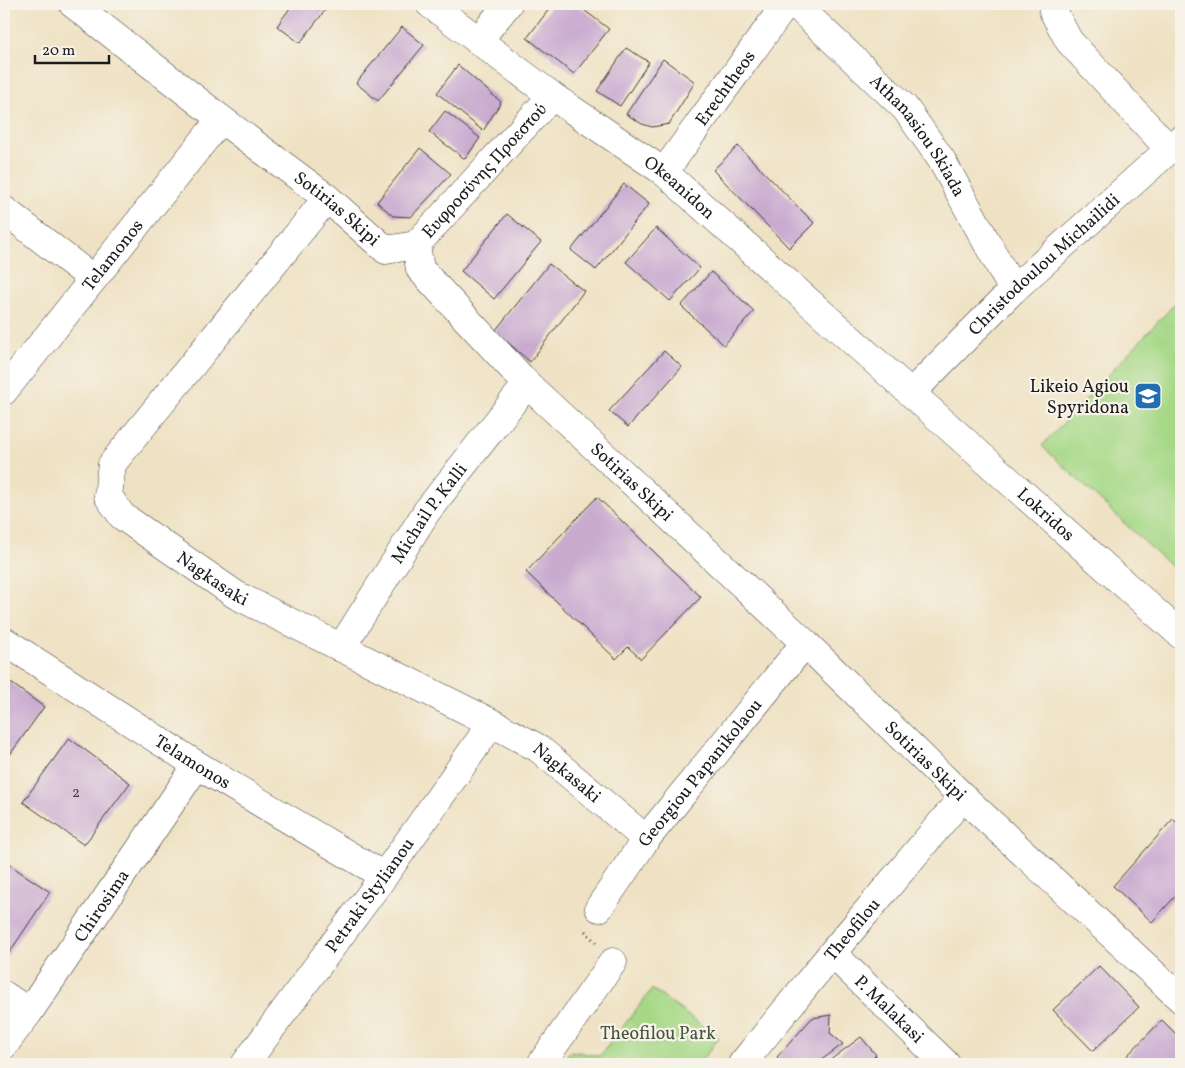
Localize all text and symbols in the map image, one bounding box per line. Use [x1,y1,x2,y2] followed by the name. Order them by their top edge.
[35,32,109,64] scale bar
[42,41,75,62] text: 20 m
[690,46,762,132] street label: Erechtheos
[863,70,970,202] street label: Athanasiou Skiada
[417,98,554,245] street label: Ευφροσύνης Προεστού
[638,151,720,226] street label: Okeanidon
[288,166,385,253] street label: Sotirias Skipi
[963,189,1126,342] street label: Christodoulou Michailidi
[77,215,150,297] street label: Telamonos
[1030,375,1129,421] place label: Likeio Agiou Spyridona
[1133,381,1163,411] school or university icon: Likeio Agiou Spyridona
[584,438,678,528] street label: Sotirias Skipi
[386,458,474,569] street label: Michail P. Kalli
[1011,483,1079,548] street label: Lokridos
[171,546,252,613] street label: Nagkasaki
[633,694,769,853] street label: Georgiou Papanikolaou
[878,716,971,808] street label: Sotirias Skipi
[149,730,235,796] street label: Telamonos
[527,738,606,810] street label: Nagkasaki
[72,783,80,804] house number: 2
[320,833,421,958] street label: Petraki Stylianou
[69,865,136,948] street label: Chirosima
[819,893,887,967] street label: Theofilou
[848,970,929,1050] street label: P. Malakasi
[600,1022,716,1047] park label: Theofilou Park

